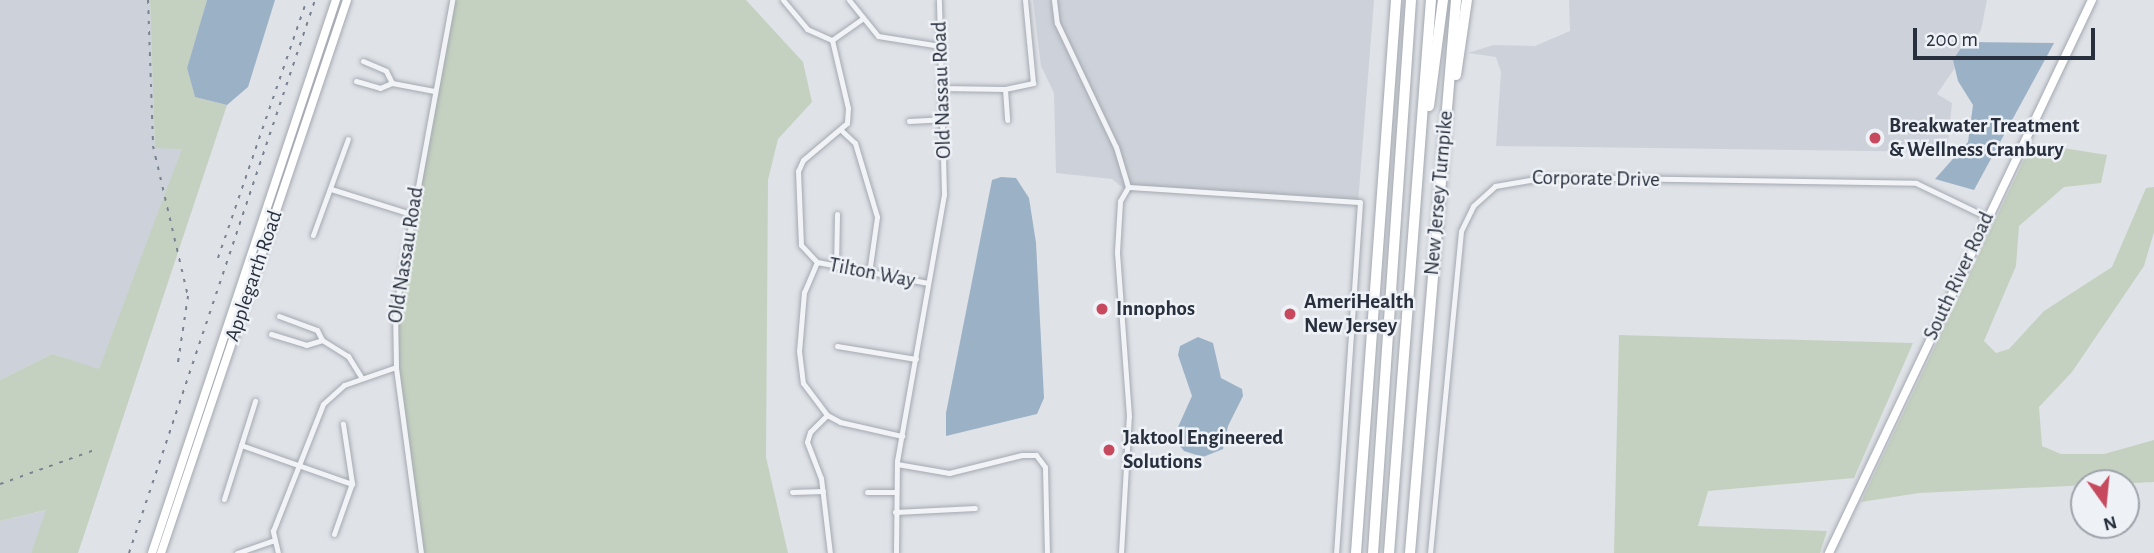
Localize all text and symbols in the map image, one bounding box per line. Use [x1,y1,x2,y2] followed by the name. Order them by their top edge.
[1916,14,2098,58] scale bar
[927,21,957,159] street label: Old Nassau Road
[1926,29,1978,50] text: 200 m
[1419,110,1459,276] street label: New Jersey Turnpike
[1889,113,2079,163] place label: Breakwater Treatment & Wellness Cranbury
[1867,130,1883,146] marker: Breakwater Treatment & Wellness Cranbury
[1532,165,1660,193] street label: Corporate Drive
[383,185,429,325] street label: Old Nassau Road
[220,207,288,345] street label: Applegarth Road
[1918,208,2000,344] street label: South River Road
[827,252,917,294] street label: Tilton Way
[1304,289,1414,339] place label: AmeriHealth New Jersey
[1116,296,1195,322] place label: Innophos
[1094,301,1110,317] marker: Innophos
[1282,306,1298,322] marker: AmeriHealth New Jersey
[1123,425,1283,475] place label: Jaktool Engineered Solutions
[1101,442,1117,458] marker: Jaktool Engineered Solutions
[2070,469,2140,539] north arrow
[2101,512,2119,534] text: N

